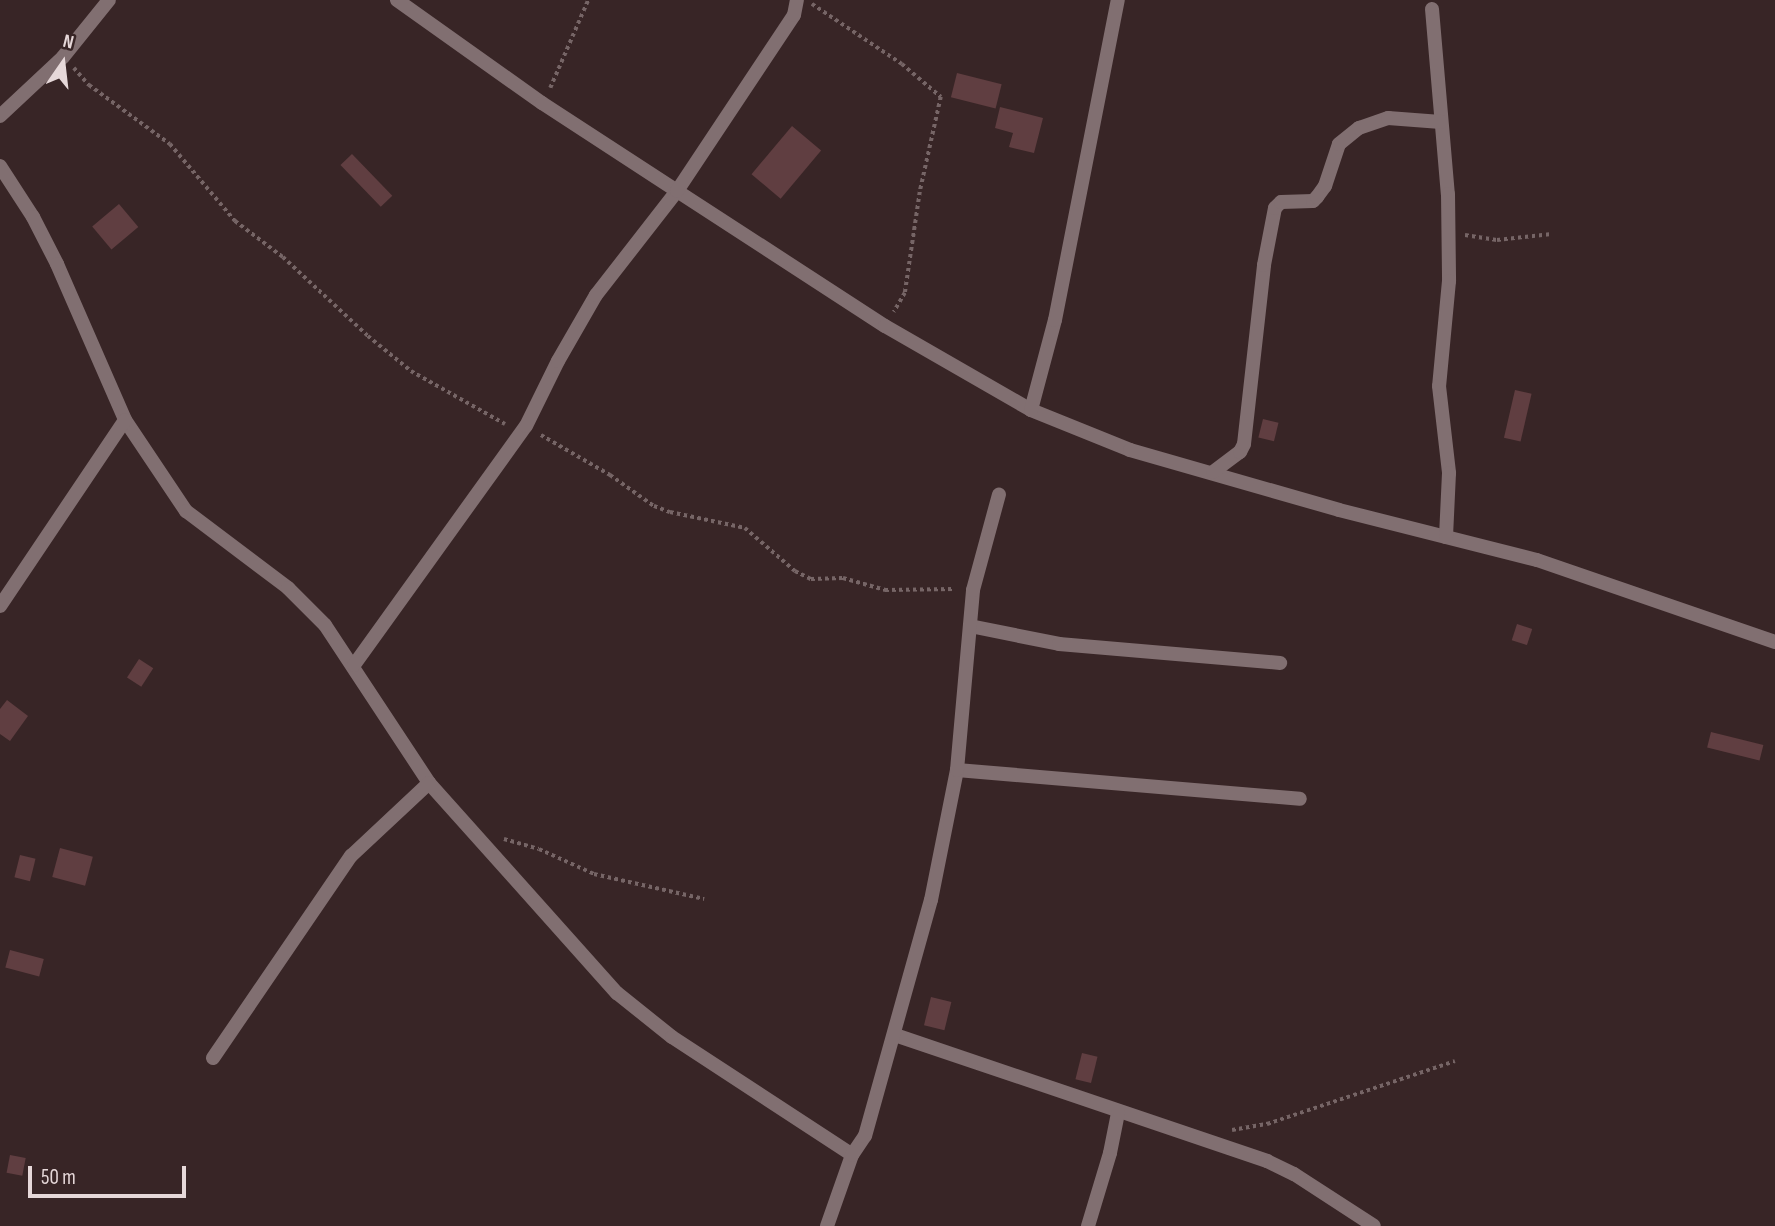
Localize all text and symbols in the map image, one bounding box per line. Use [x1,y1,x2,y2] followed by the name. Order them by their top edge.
[28,28,98,98] north arrow
[60,30,76,55] text: N
[32,1152,189,1196] scale bar
[41,1165,76,1190] text: 50 m

